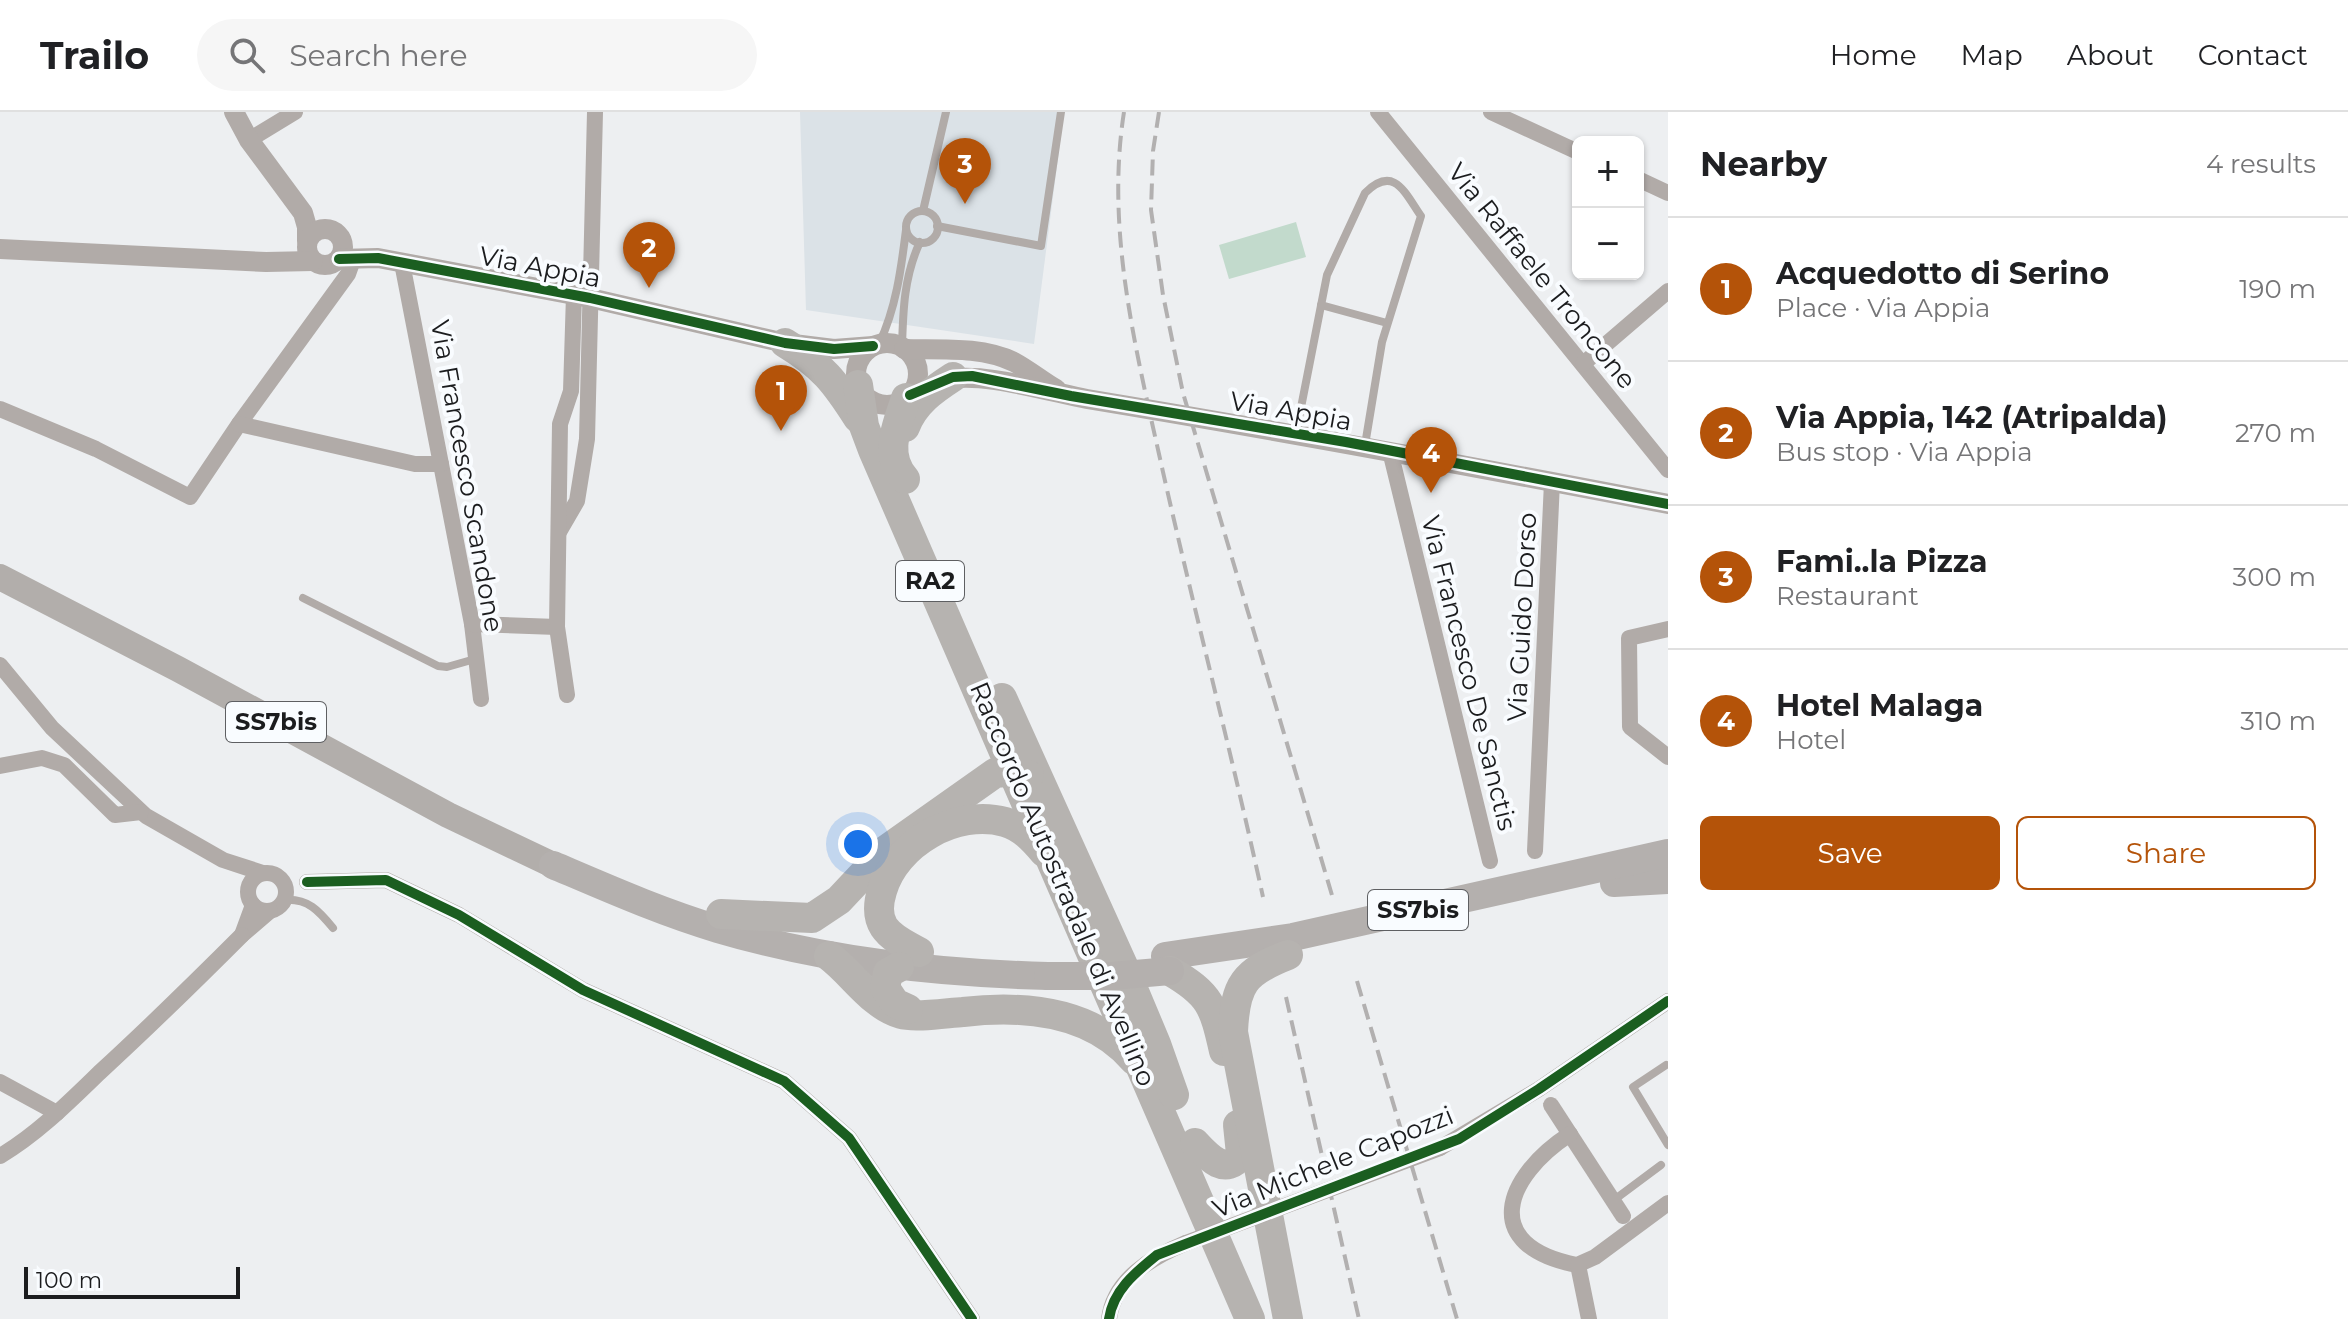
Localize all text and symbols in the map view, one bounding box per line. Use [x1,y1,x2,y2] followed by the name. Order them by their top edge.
[197,19,757,91] search box
[40,32,149,79] text: Trailo
[225,33,269,77] icon: search
[289,37,468,74] text: Search here
[1830,38,1917,72] text: Home
[1961,38,2023,72] text: Map
[2067,38,2154,72] text: About
[2198,38,2308,72] text: Contact
[1572,136,1644,280] map controls
[1572,136,1644,208] button: +
[939,138,991,204] pin: 3
[1700,143,1827,185] text: Nearby
[2206,148,2316,180] text: 4 results
[1441,157,1643,395] street label: Via Raffaele Troncone
[1572,208,1644,280] button: −
[623,222,675,288] pin: 2
[477,240,603,294] street label: Via Appia
[1776,255,2109,292] text: Acquedotto di Serino
[1721,273,1731,305] text: 1
[2239,273,2316,305] text: 190 m
[1776,292,1990,324] text: Place · Via Appia
[424,317,510,635] street label: Via Francesco Scandone
[755,365,807,431] pin: 1
[1228,385,1354,437] street label: Via Appia
[1776,399,2168,436] text: Via Appia, 142 (Atripalda)
[1718,417,1734,449] text: 2
[2235,417,2316,449] text: 270 m
[1405,427,1457,493] pin: 4
[1776,436,2033,468] text: Bus stop · Via Appia
[1414,512,1524,834] street label: Via Francesco De Sanctis
[1501,512,1543,722] street label: Via Guido Dorso
[1776,543,1988,580] text: Fami..la Pizza
[896,561,964,601] road number: RA2
[1718,561,1734,593] text: 3
[2233,561,2316,593] text: 300 m
[1776,580,1919,612] text: Restaurant
[963,677,1163,1091] street label: Raccordo Autostradale di Avellino
[1776,687,1983,724] text: Hotel Malaga
[226,702,326,742] road number: SS7bis
[1717,705,1735,737] text: 4
[2240,705,2316,737] text: 310 m
[1776,724,1846,756] text: Hotel
[1700,816,2000,890] button: Save
[2016,816,2316,890] button: Share
[838,824,878,864] your location
[1368,890,1468,930] road number: SS7bis
[1208,1099,1458,1225] street label: Via Michele Capozzi
[24,1263,240,1299] scale bar
[36,1267,102,1294] text: 100 m

